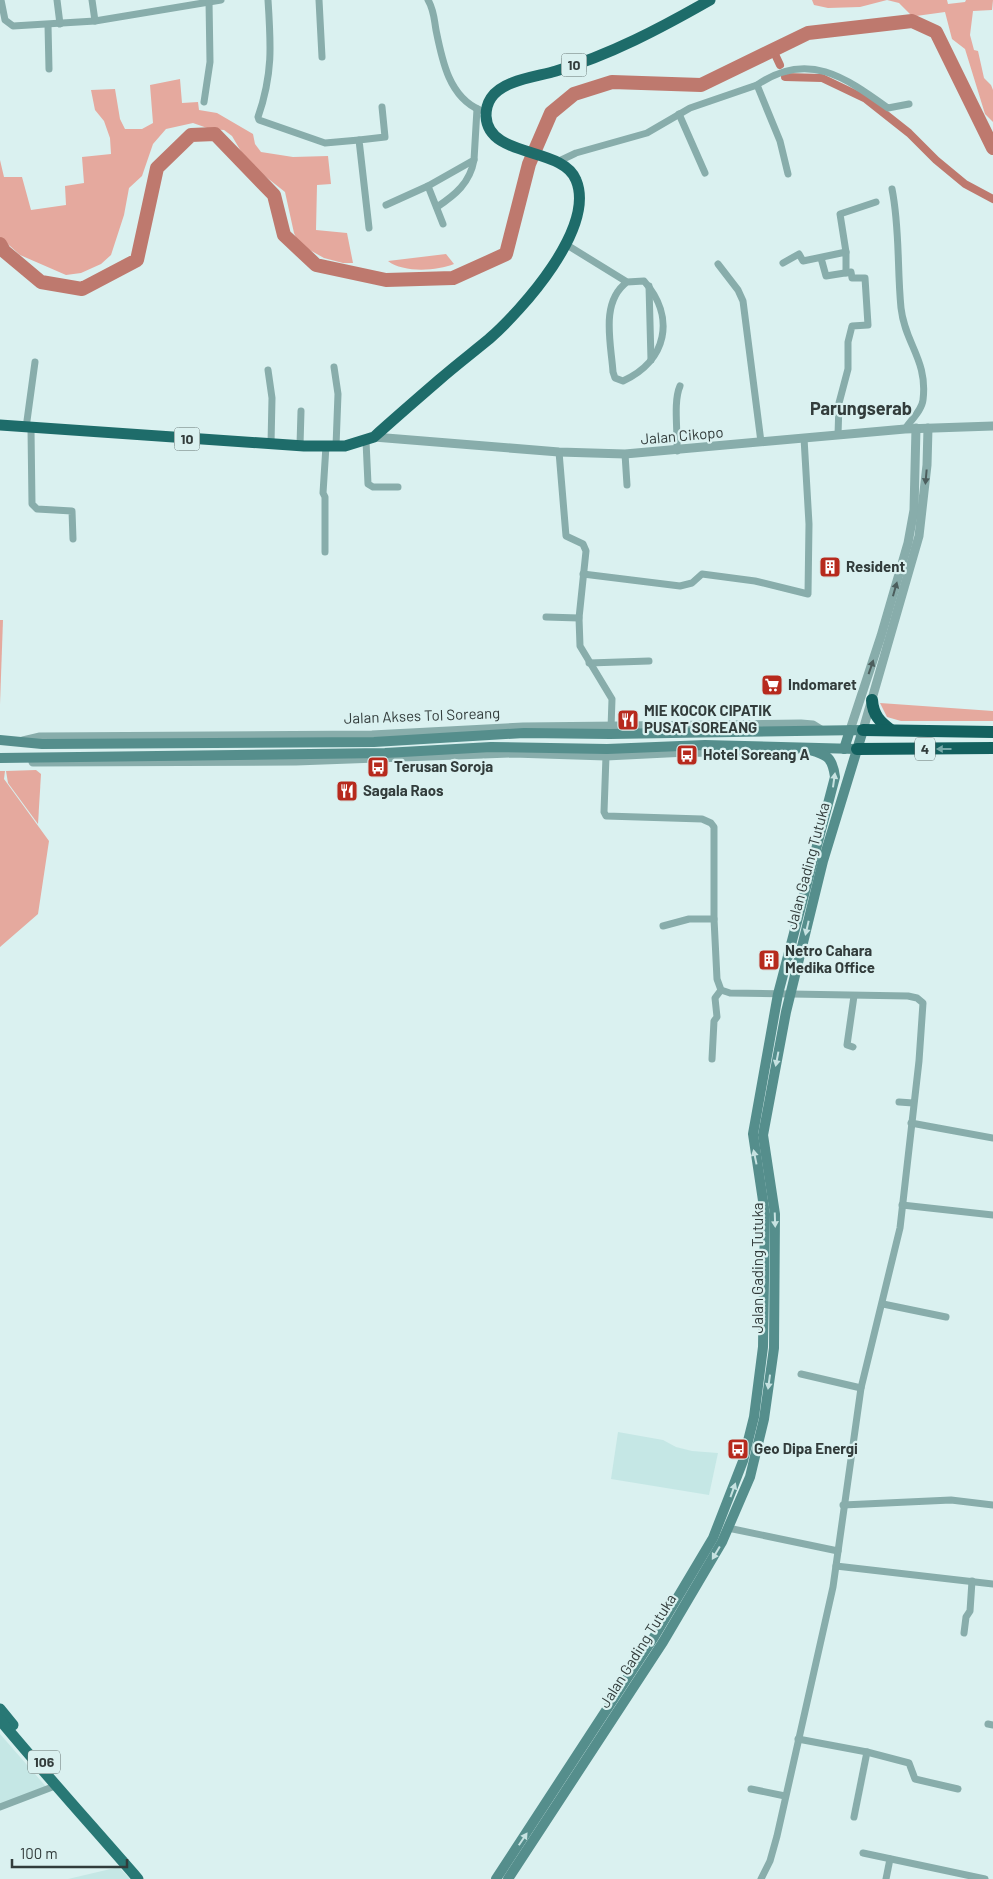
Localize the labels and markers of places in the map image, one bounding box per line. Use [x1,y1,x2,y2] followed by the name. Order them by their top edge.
[818,555,842,579] building icon: Resident
[846,557,905,575] place label: Resident
[760,673,784,697] supermarket icon: Indomaret
[788,675,857,693] place label: Indomaret
[644,701,772,736] place label: MIE KOCOK CIPATIK PUSAT SOREANG
[616,708,640,732] restaurant icon: MIE KOCOK CIPATIK PUSAT SOREANG
[675,743,699,767] bus stop icon: Hotel Soreang A
[703,745,810,763] place label: Hotel Soreang A
[366,755,390,779] bus stop icon: Terusan Soroja
[394,757,493,775] place label: Terusan Soroja
[335,779,359,803] restaurant icon: Sagala Raos
[363,781,444,799] place label: Sagala Raos
[785,941,875,976] place label: Netro Cahara Medika Office
[757,948,781,972] building icon: Netro Cahara Medika Office
[726,1437,750,1461] bus stop icon: Geo Dipa Energi
[754,1439,858,1457] place label: Geo Dipa Energi

